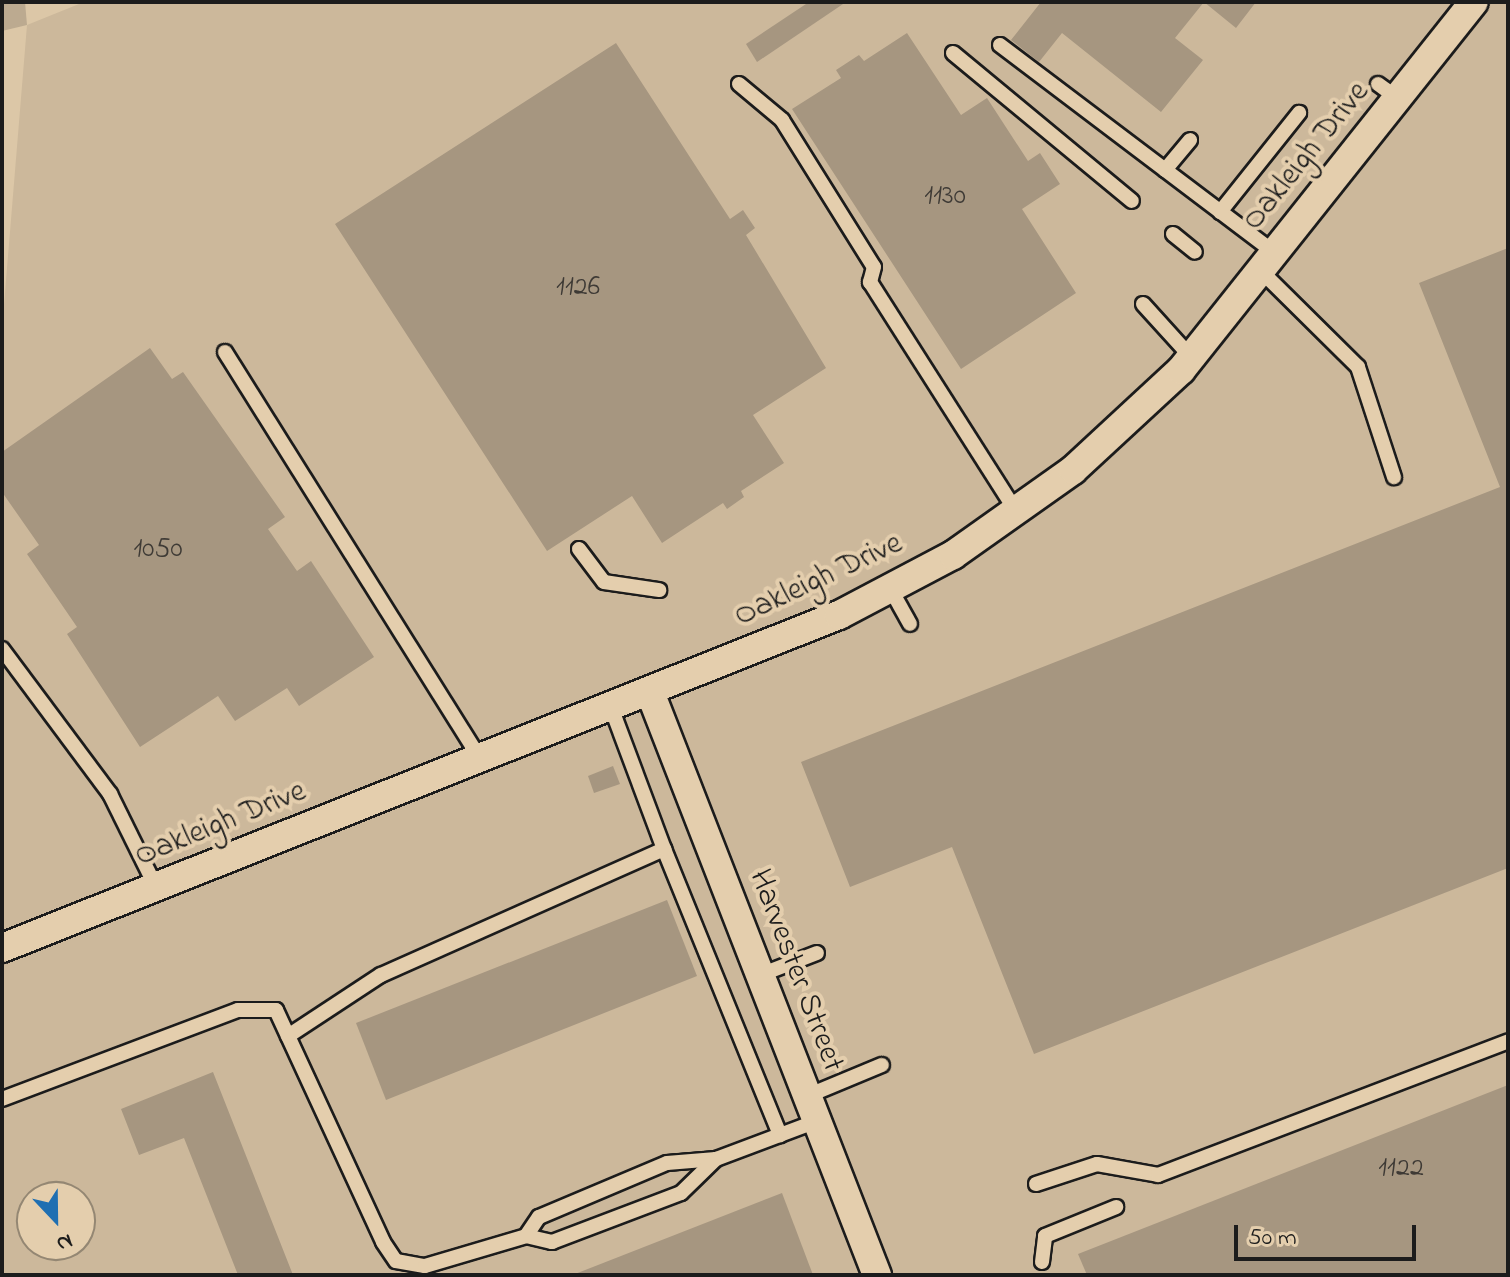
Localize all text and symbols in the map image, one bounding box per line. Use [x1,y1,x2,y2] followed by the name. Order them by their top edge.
[1235,75,1379,239] street label: Oakleigh Drive
[924,180,966,214] house number: 1130
[556,271,600,305] house number: 1126
[729,525,909,637] street label: Oakleigh Drive
[133,533,183,567] house number: 1050
[130,773,312,877] street label: Oakleigh Drive
[739,865,851,1077] street label: Harvester Street
[1378,1152,1424,1186] house number: 1122
[16,1181,96,1261] north arrow
[1238,1209,1420,1259] scale bar
[1248,1221,1297,1256] text: 50 m
[51,1224,77,1259] text: N

